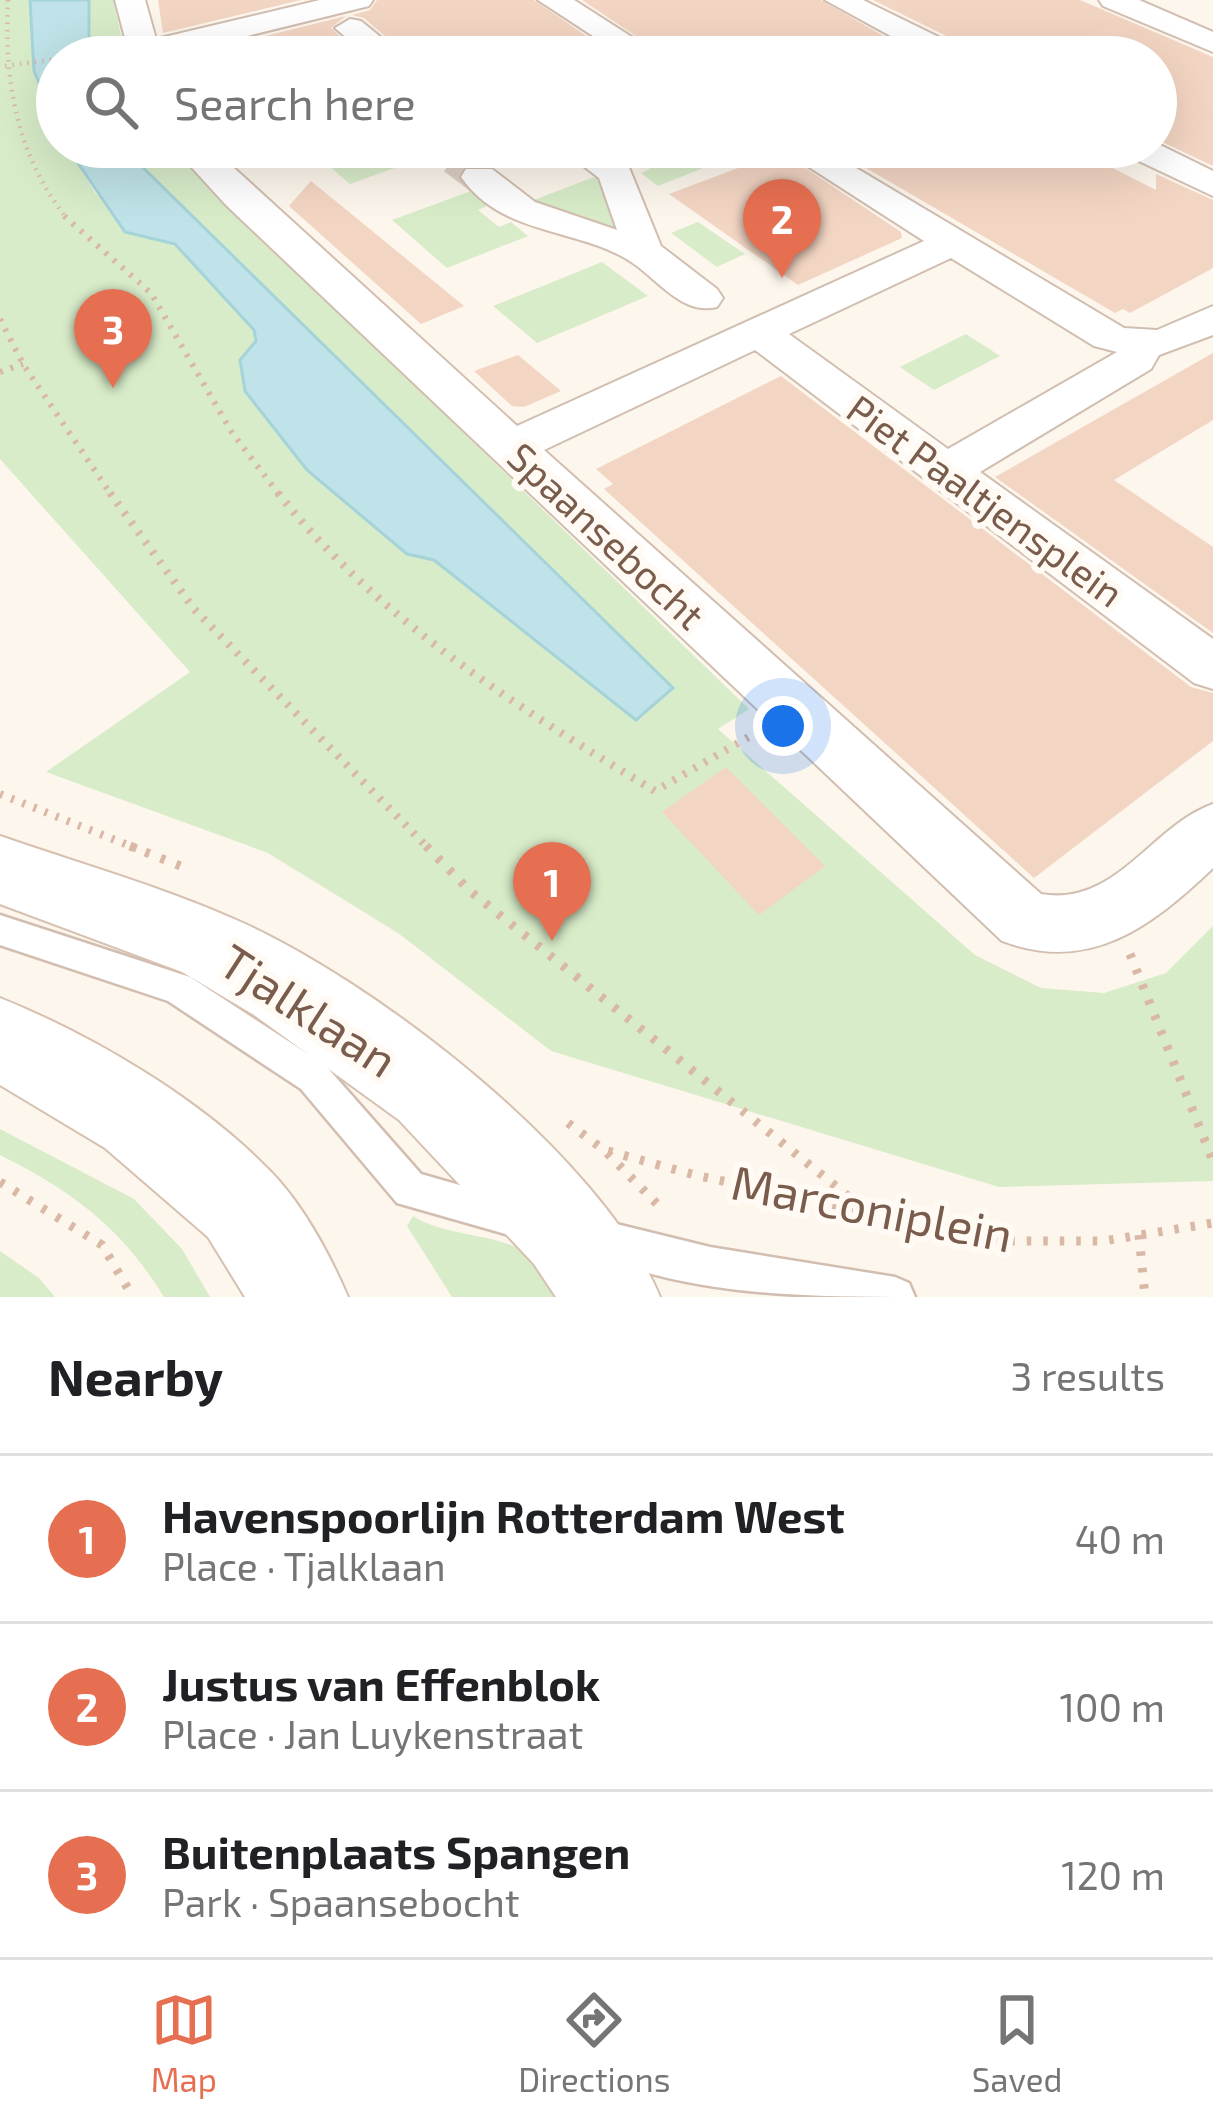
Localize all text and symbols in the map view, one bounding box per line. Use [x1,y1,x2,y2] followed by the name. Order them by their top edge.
[36,36,1177,168] search box
[78,69,144,135] icon: search
[174,75,416,129] text: Search here
[743,179,821,278] pin: 2
[74,289,152,388] pin: 3
[839,384,1133,616] street label: Piet Paaltjensplein
[499,432,715,638] street label: Spaansebocht
[753,696,813,756] your location
[513,842,591,941] pin: 1
[209,931,409,1089] street label: Tjalklaan
[727,1151,1018,1263] street label: Marconiplein
[48,1345,223,1406] text: Nearby
[1011,1352,1165,1399] text: 3 results
[162,1488,845,1542] text: Havenspoorlijn Rotterdam West
[79,1515,95,1562] text: 1
[1075,1515,1165,1562] text: 40 m
[162,1542,446,1589] text: Place · Tjalklaan
[162,1656,600,1710] text: Justus van Effenblok
[76,1683,98,1730] text: 2
[1060,1683,1165,1730] text: 100 m
[162,1710,583,1757] text: Place · Jan Luykenstraat
[162,1824,630,1878] text: Buitenplaats Spangen
[76,1851,98,1898] text: 3
[1061,1851,1165,1898] text: 120 m
[162,1878,520,1925] text: Park · Spaansebocht
[151,1987,217,2099] tab: Map
[518,1987,670,2099] tab: Directions
[972,1987,1062,2099] tab: Saved

